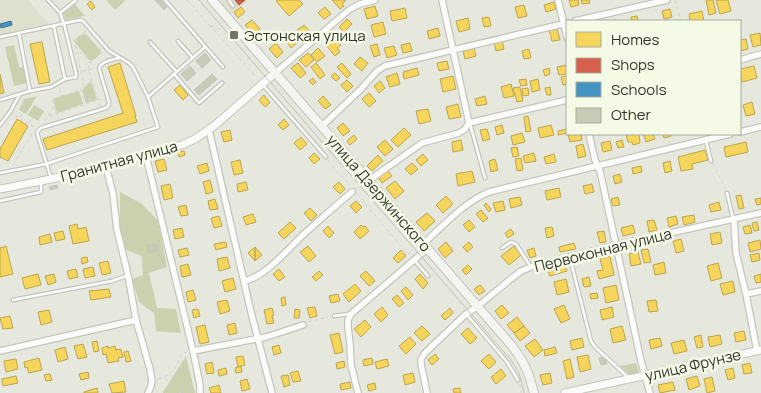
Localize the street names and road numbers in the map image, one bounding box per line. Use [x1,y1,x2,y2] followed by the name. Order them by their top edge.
[322,130,436,256] street label: улица Дзержинского
[58,135,180,187] street label: Гранитная улица
[532,223,674,277] street label: Первоконная улица
[643,344,743,386] street label: улица Фрунзе

